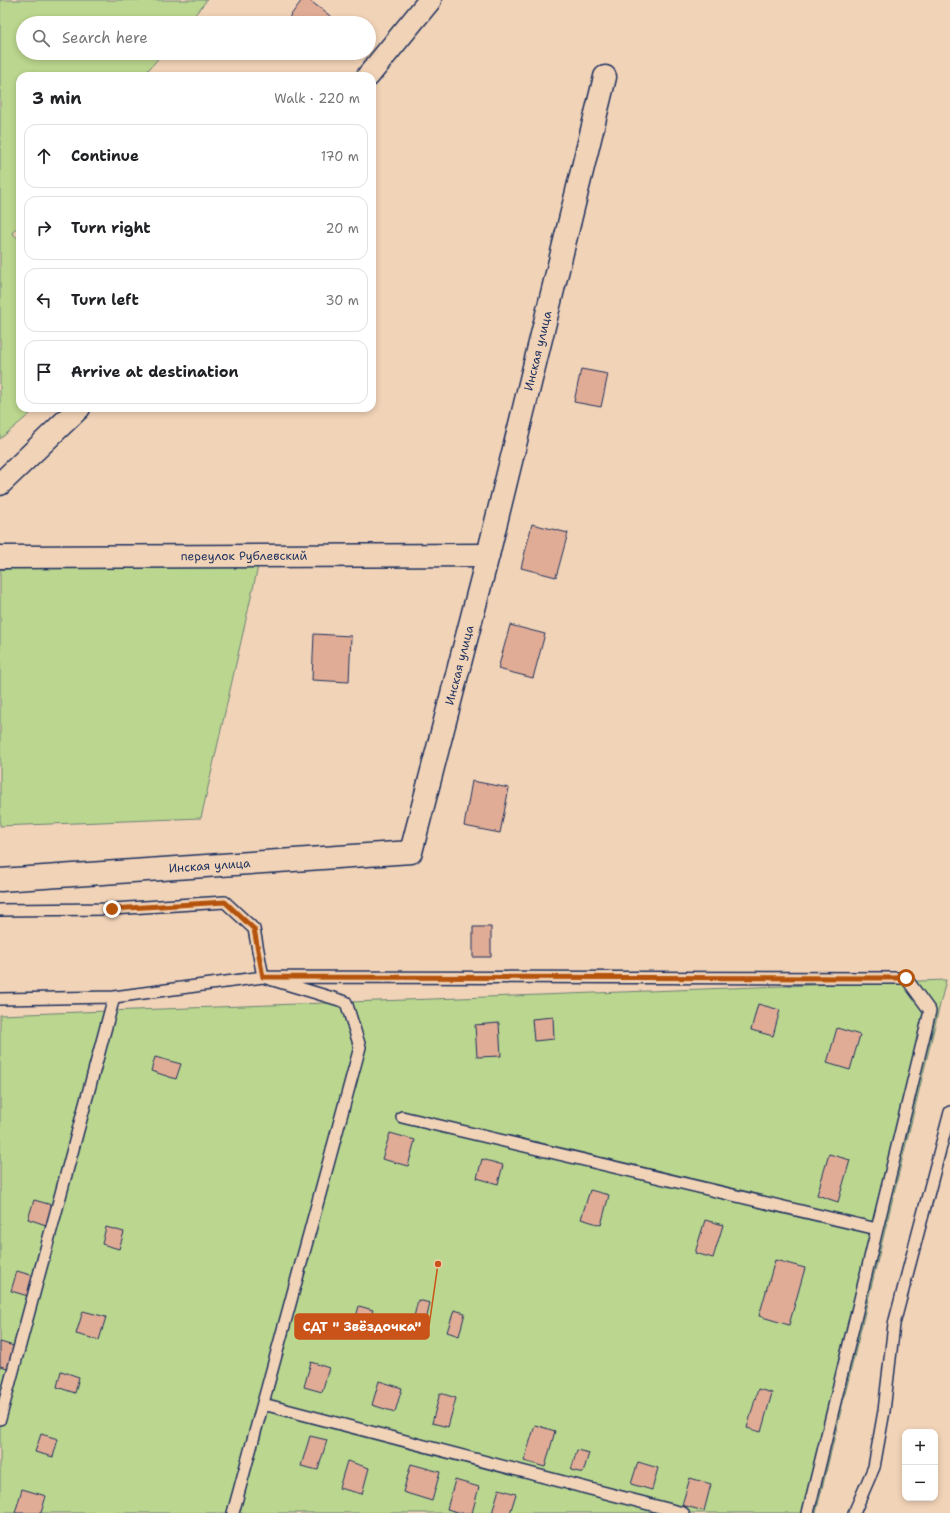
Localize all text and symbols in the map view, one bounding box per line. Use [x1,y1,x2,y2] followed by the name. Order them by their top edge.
[16,16,376,60] search box
[30,27,52,49] icon: search
[62,28,148,48] text: Search here
[32,87,82,109] text: 3 min
[274,90,360,107] text: Walk · 220 m
[33,145,55,167] icon: ahead
[71,146,139,166] text: Continue
[321,148,359,165] text: 170 m
[33,217,55,239] icon: right
[71,218,151,238] text: Turn right
[326,220,359,237] text: 20 m
[33,289,55,311] icon: left
[71,290,139,310] text: Turn left
[325,292,359,309] text: 30 m
[520,309,556,393] street label: Инская улица
[33,361,55,383] icon: arrive
[71,362,239,382] text: Arrive at destination
[181,548,307,564] street label: переулок Рублевский
[441,623,478,707] street label: Инская улица
[168,855,251,876] street label: Инская улица
[103,900,121,918] route end
[897,969,915,987] route start
[295,1314,429,1339] callout: СДТ " Звёздочка"
[303,1318,421,1335] text: СДТ " Звёздочка"
[902,1429,938,1501] map controls
[902,1429,938,1465] button: +
[902,1465,938,1501] button: −

